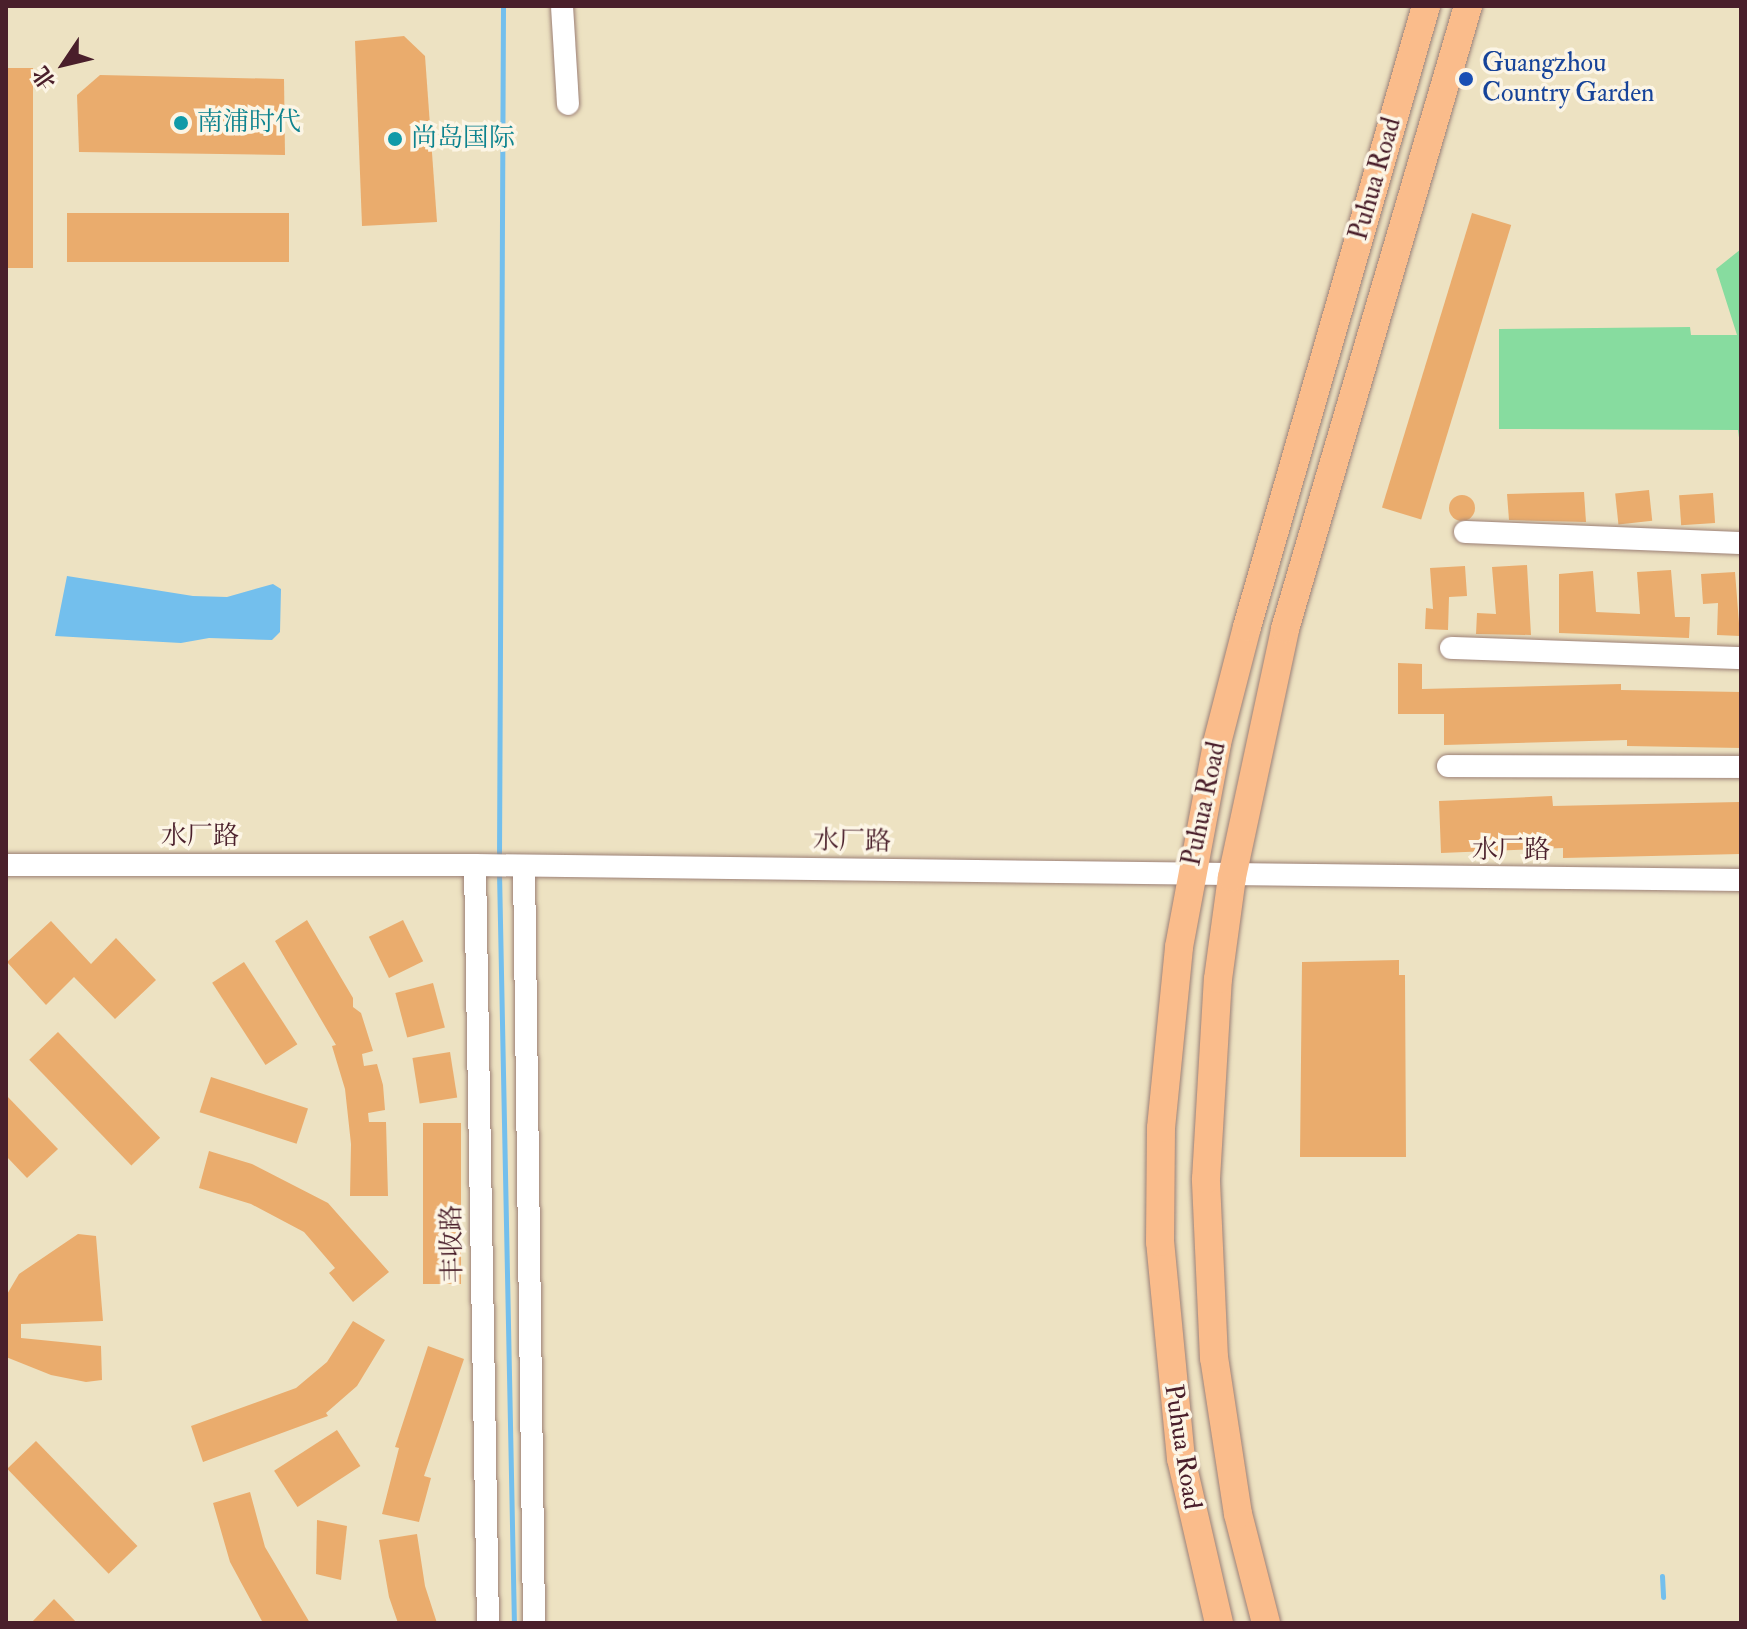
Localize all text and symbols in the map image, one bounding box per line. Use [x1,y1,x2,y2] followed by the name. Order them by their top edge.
[24,24,104,104] north arrow
[1482,48,1654,110] place label: Guangzhou Country Garden
[27,61,62,95] text: 北
[1457,70,1475,88] marker: Guangzhou Country Garden
[197,107,301,139] place label: 南浦时代
[172,114,190,132] marker: 南浦时代
[1344,114,1408,244] street label: Puhua Road
[411,123,515,155] place label: 尚岛国际
[386,130,404,148] marker: 尚岛国际
[1177,739,1233,869] street label: Puhua Road
[161,821,239,853] street label: 水厂路
[813,826,891,858] street label: 水厂路
[1472,835,1550,867] street label: 水厂路
[437,1205,469,1283] street label: 丰收路
[1157,1382,1207,1512] street label: Puhua Road

